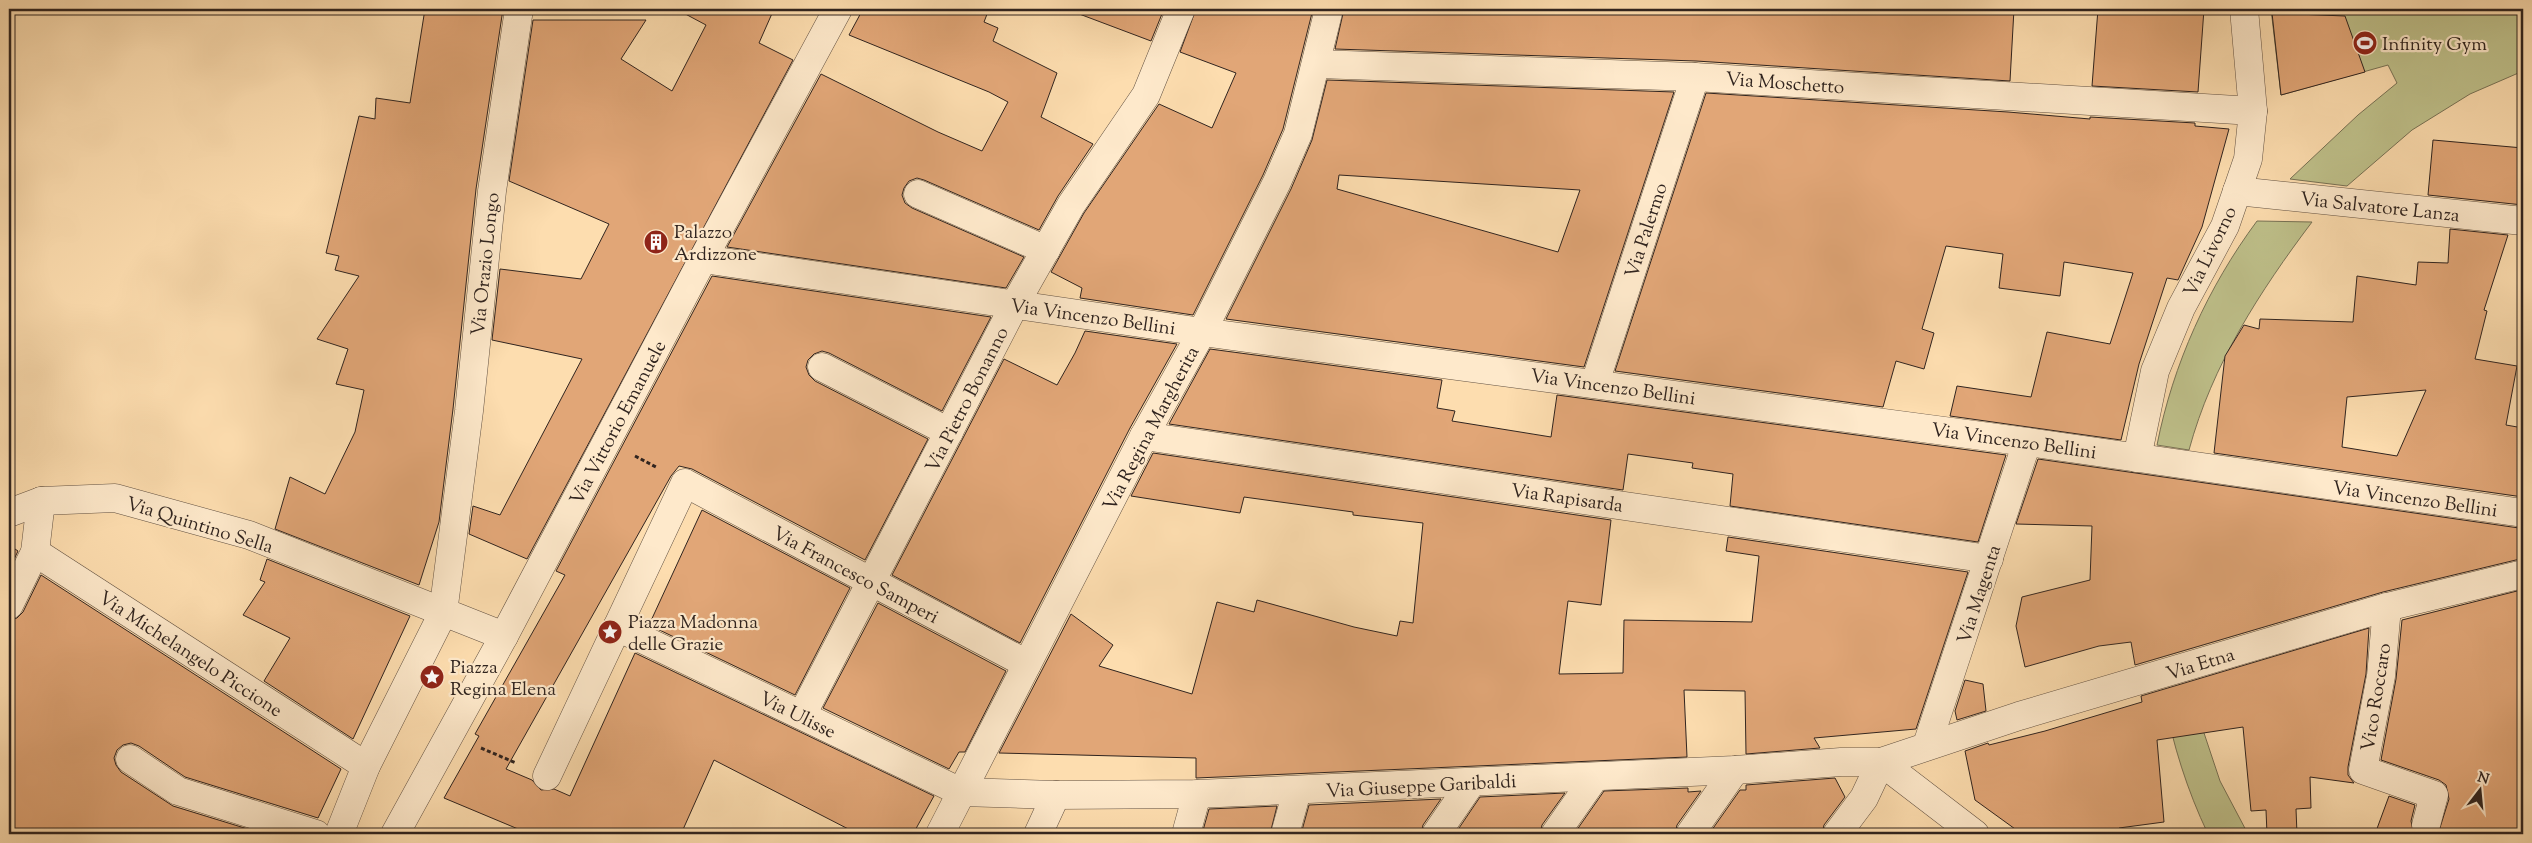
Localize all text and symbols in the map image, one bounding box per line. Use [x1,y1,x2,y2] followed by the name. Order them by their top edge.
[2352,30,2378,56] sports icon: Infinity Gym
[2382,32,2487,59] place label: Infinity Gym
[1724,67,1845,102] street label: Via Moschetto
[1619,180,1675,282] street label: Via Palermo
[2299,187,2461,230] street label: Via Salvatore Lanza
[466,191,507,337] street label: Via Orazio Longo
[2178,202,2245,302] street label: Via Livorno
[674,220,757,269] place label: Palazzo Ardizzone
[643,229,669,255] building icon: Palazzo Ardizzone
[1008,294,1177,343] street label: Via Vincenzo Bellini
[920,323,1017,478] street label: Via Pietro Bonanno
[564,336,674,510] street label: Via Vittorio Emanuele
[1097,342,1207,516] street label: Via Regina Margherita
[1528,364,1697,413] street label: Via Vincenzo Bellini
[1929,418,2098,467] street label: Via Vincenzo Bellini
[2330,476,2499,525] street label: Via Vincenzo Bellini
[1509,478,1625,521] street label: Via Rapisarda
[122,491,276,562] street label: Via Quintino Sella
[767,521,943,632] street label: Via Francesco Samperi
[1952,542,2009,648] street label: Via Magenta
[92,585,287,725] street label: Via Michelangelo Piccione
[628,610,758,659] place label: Piazza Madonna delle Grazie
[597,619,623,645] place icon: Piazza Madonna delle Grazie
[2356,641,2399,753] street label: Vico Roccaro
[2163,642,2239,689] street label: Via Etna
[450,655,556,704] place label: Piazza Regina Elena
[419,664,445,690] place icon: Piazza Regina Elena
[754,686,840,747] street label: Via Ulisse
[2454,766,2504,816] north arrow
[2475,768,2491,791] text: N
[1325,769,1517,806] street label: Via Giuseppe Garibaldi

